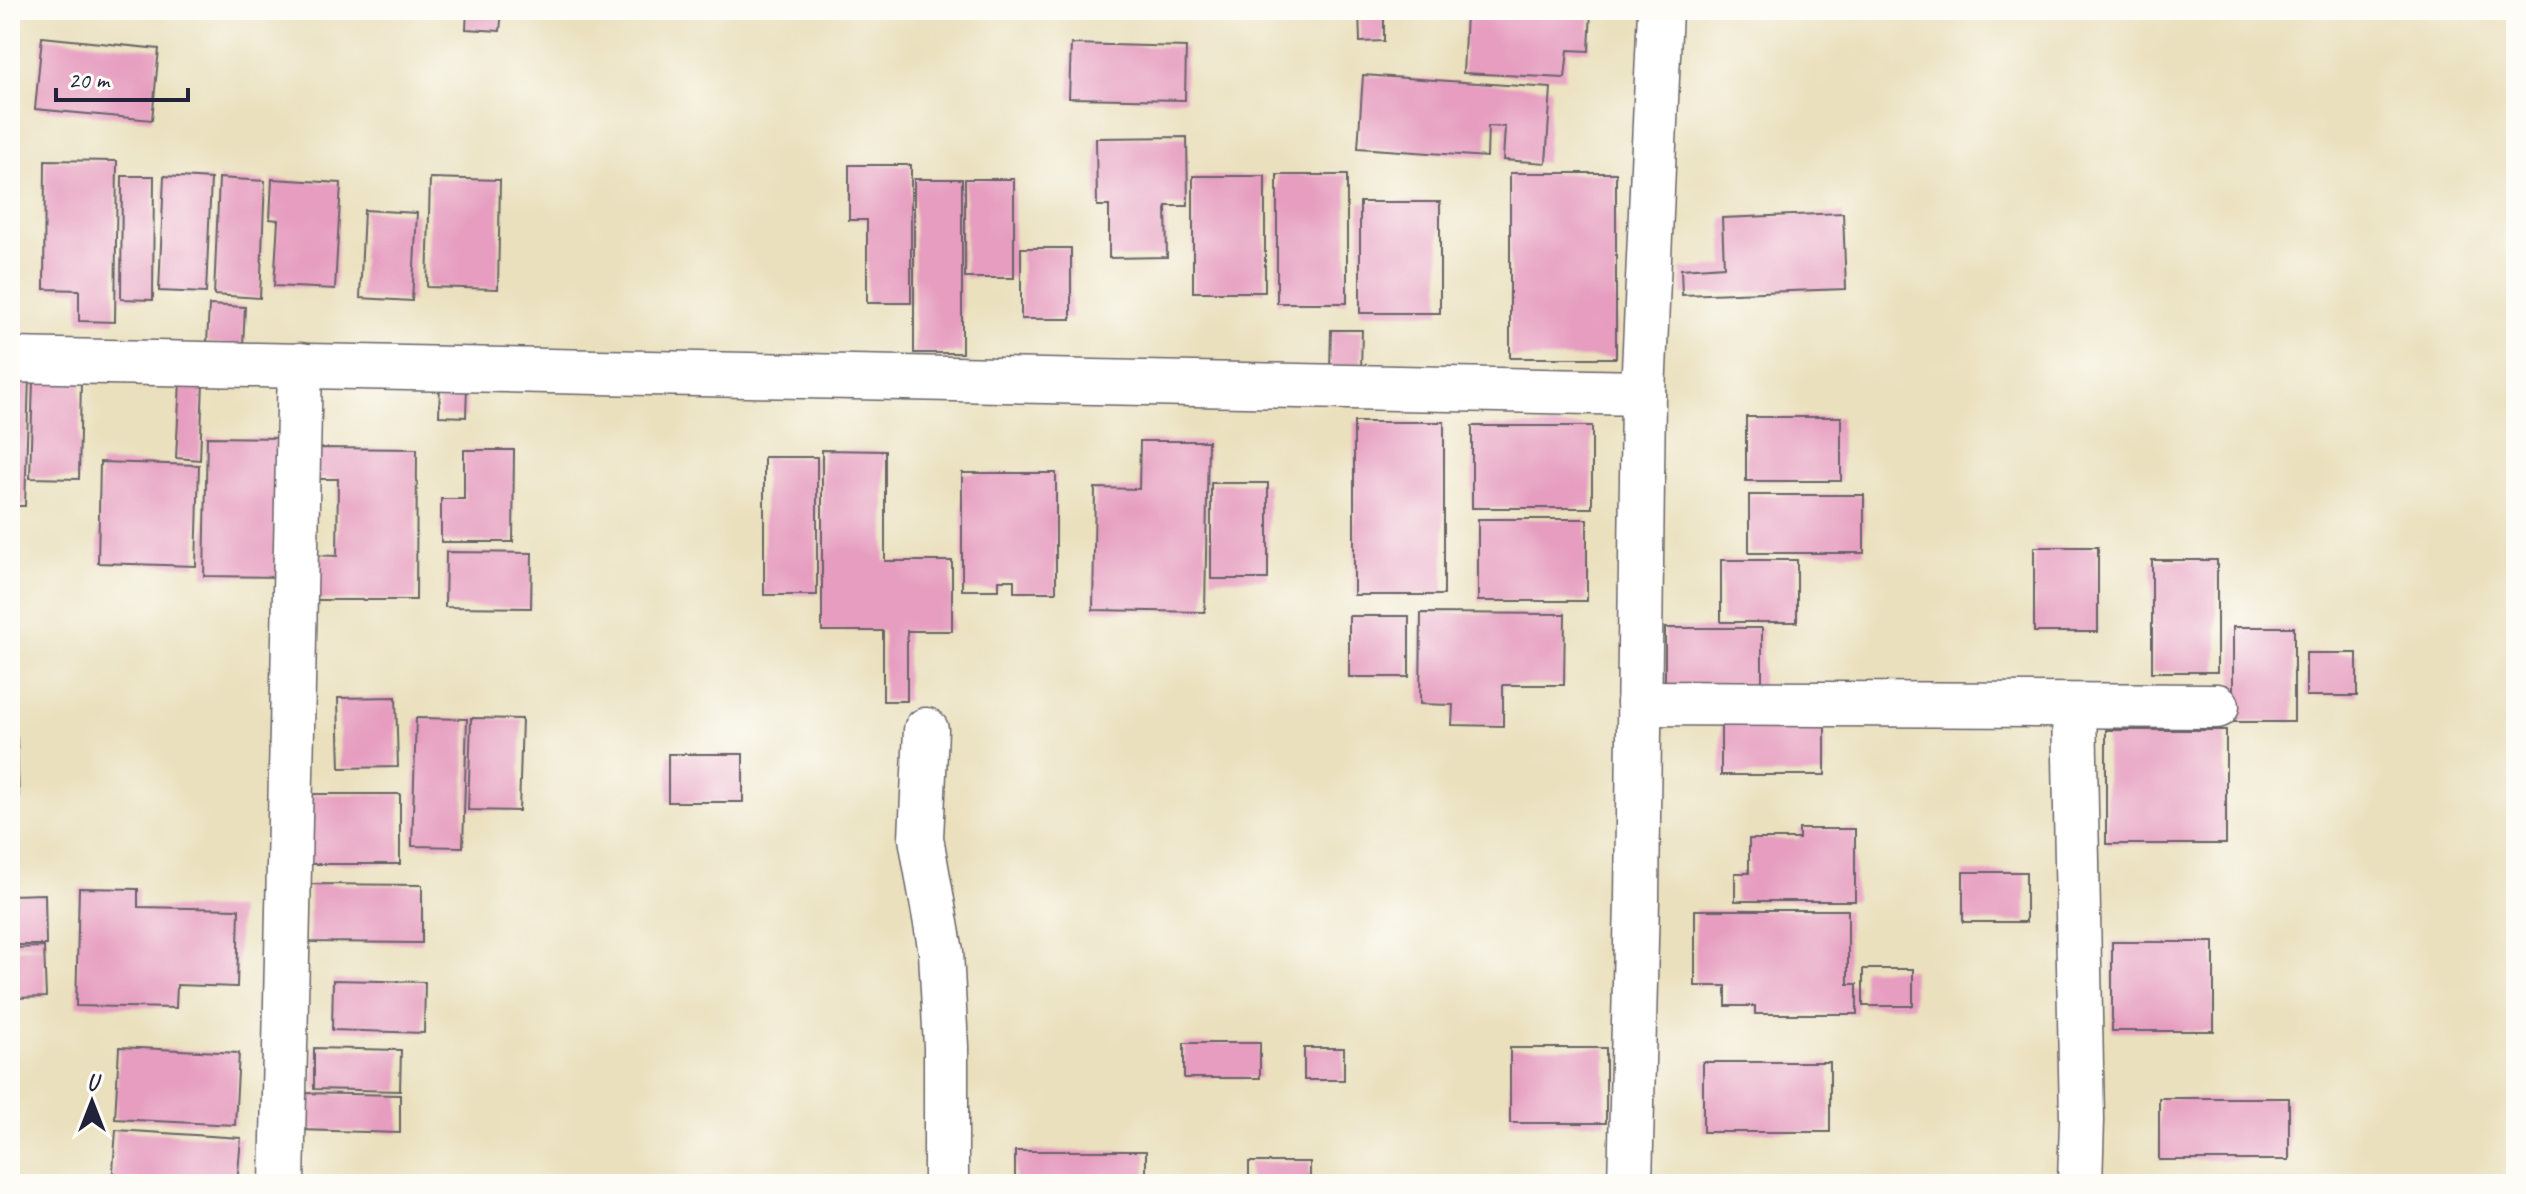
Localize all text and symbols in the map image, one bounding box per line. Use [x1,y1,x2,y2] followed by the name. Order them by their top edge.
[56,52,188,102] scale bar
[68,65,111,95] text: 20 m
[52,1062,132,1142] north arrow
[87,1069,102,1097] text: U

